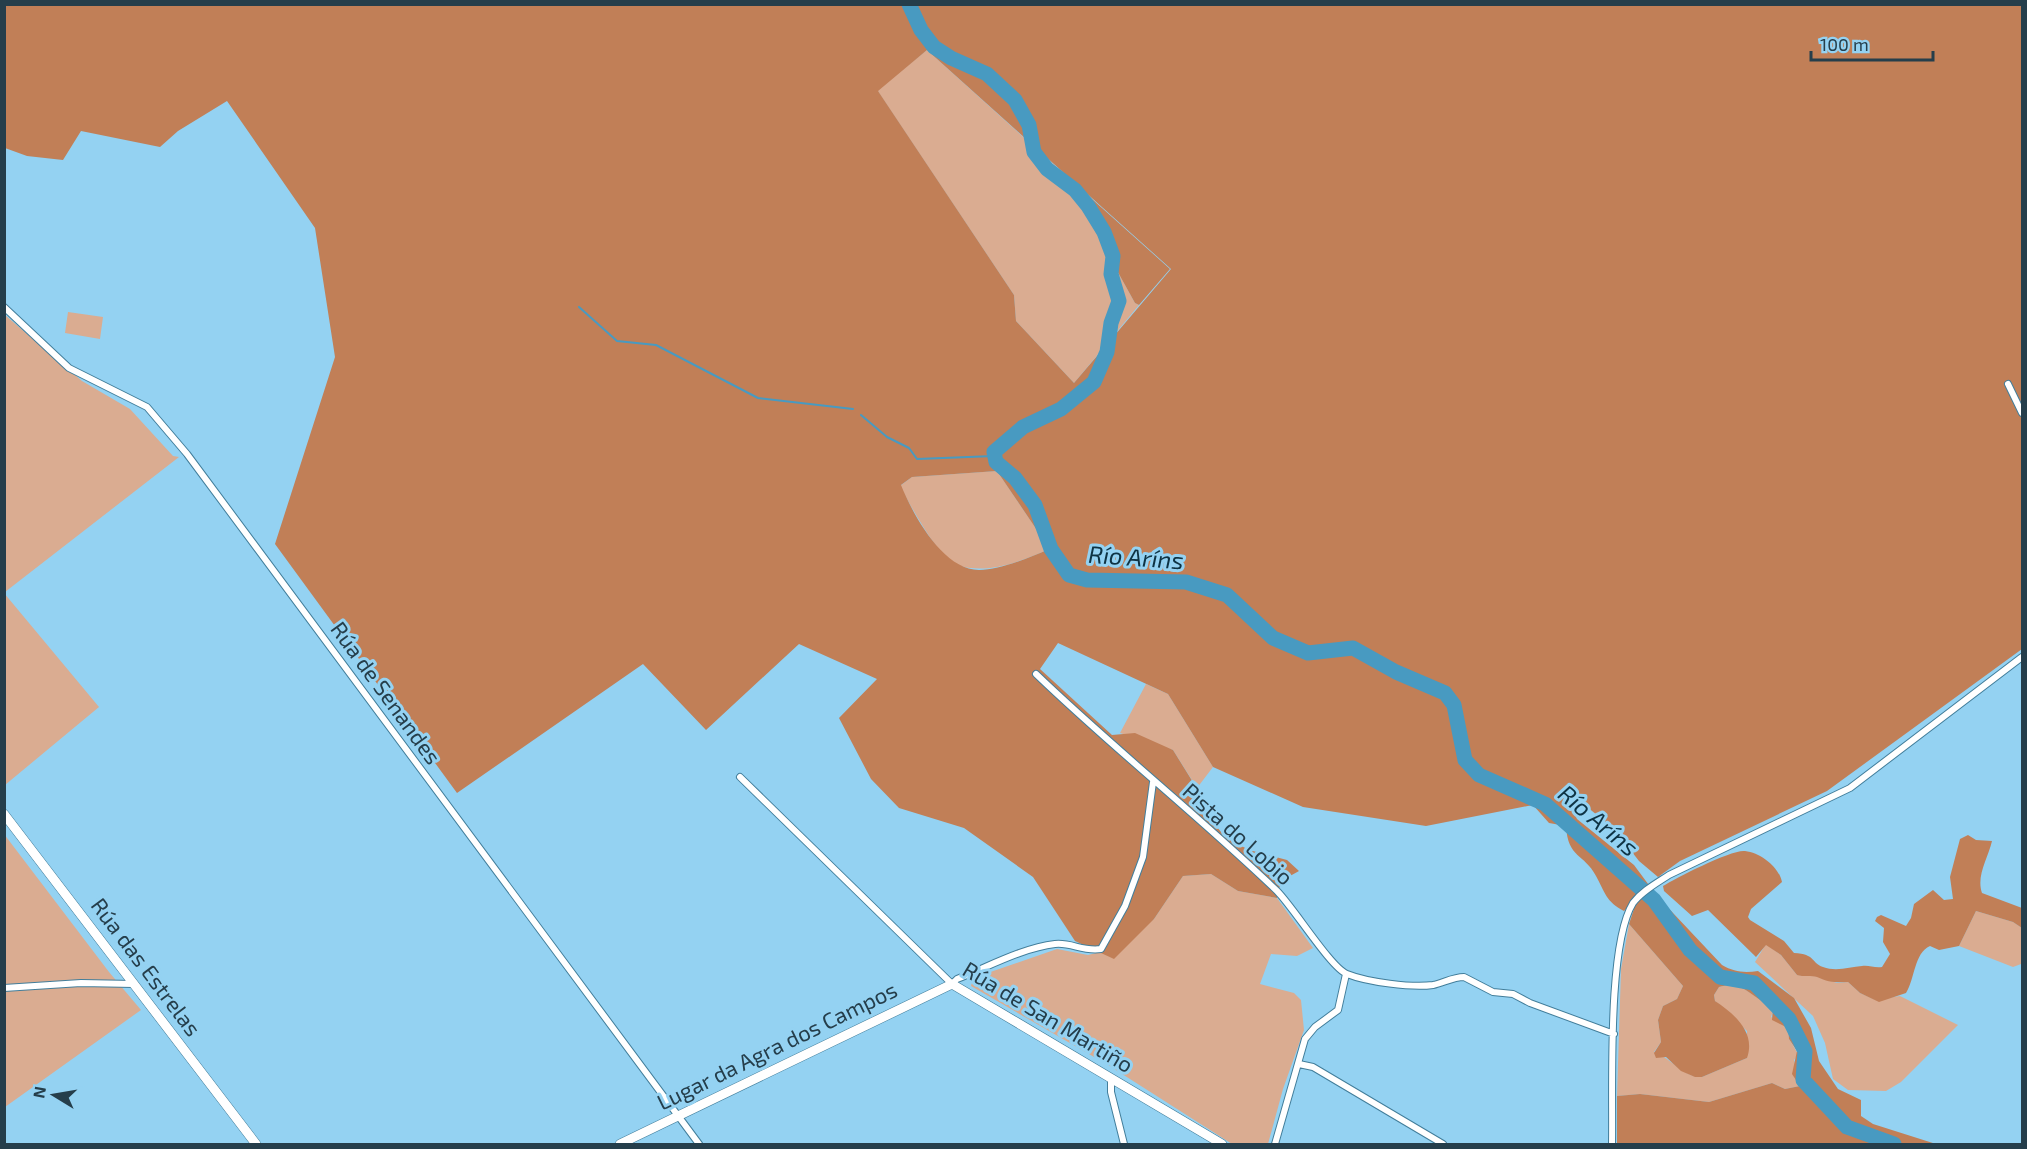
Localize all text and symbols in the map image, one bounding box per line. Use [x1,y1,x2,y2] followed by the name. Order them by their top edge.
[1811,24,1932,62] scale bar
[1820,33,1869,55] text: 100 m
[1088,539,1185,574] water label: Río Aríns
[326,616,447,769] street label: Rúa de Senandes
[1178,777,1299,890] street label: Pista do Lobio
[1553,778,1645,862] water label: Río Aríns
[86,892,207,1040] street label: Rúa das Estrelas
[959,955,1138,1077] street label: Rúa de San Martiño
[652,976,901,1115] street label: Lugar da Agra dos Campos
[24,1065,84,1125] north arrow
[28,1085,49,1100] text: N

